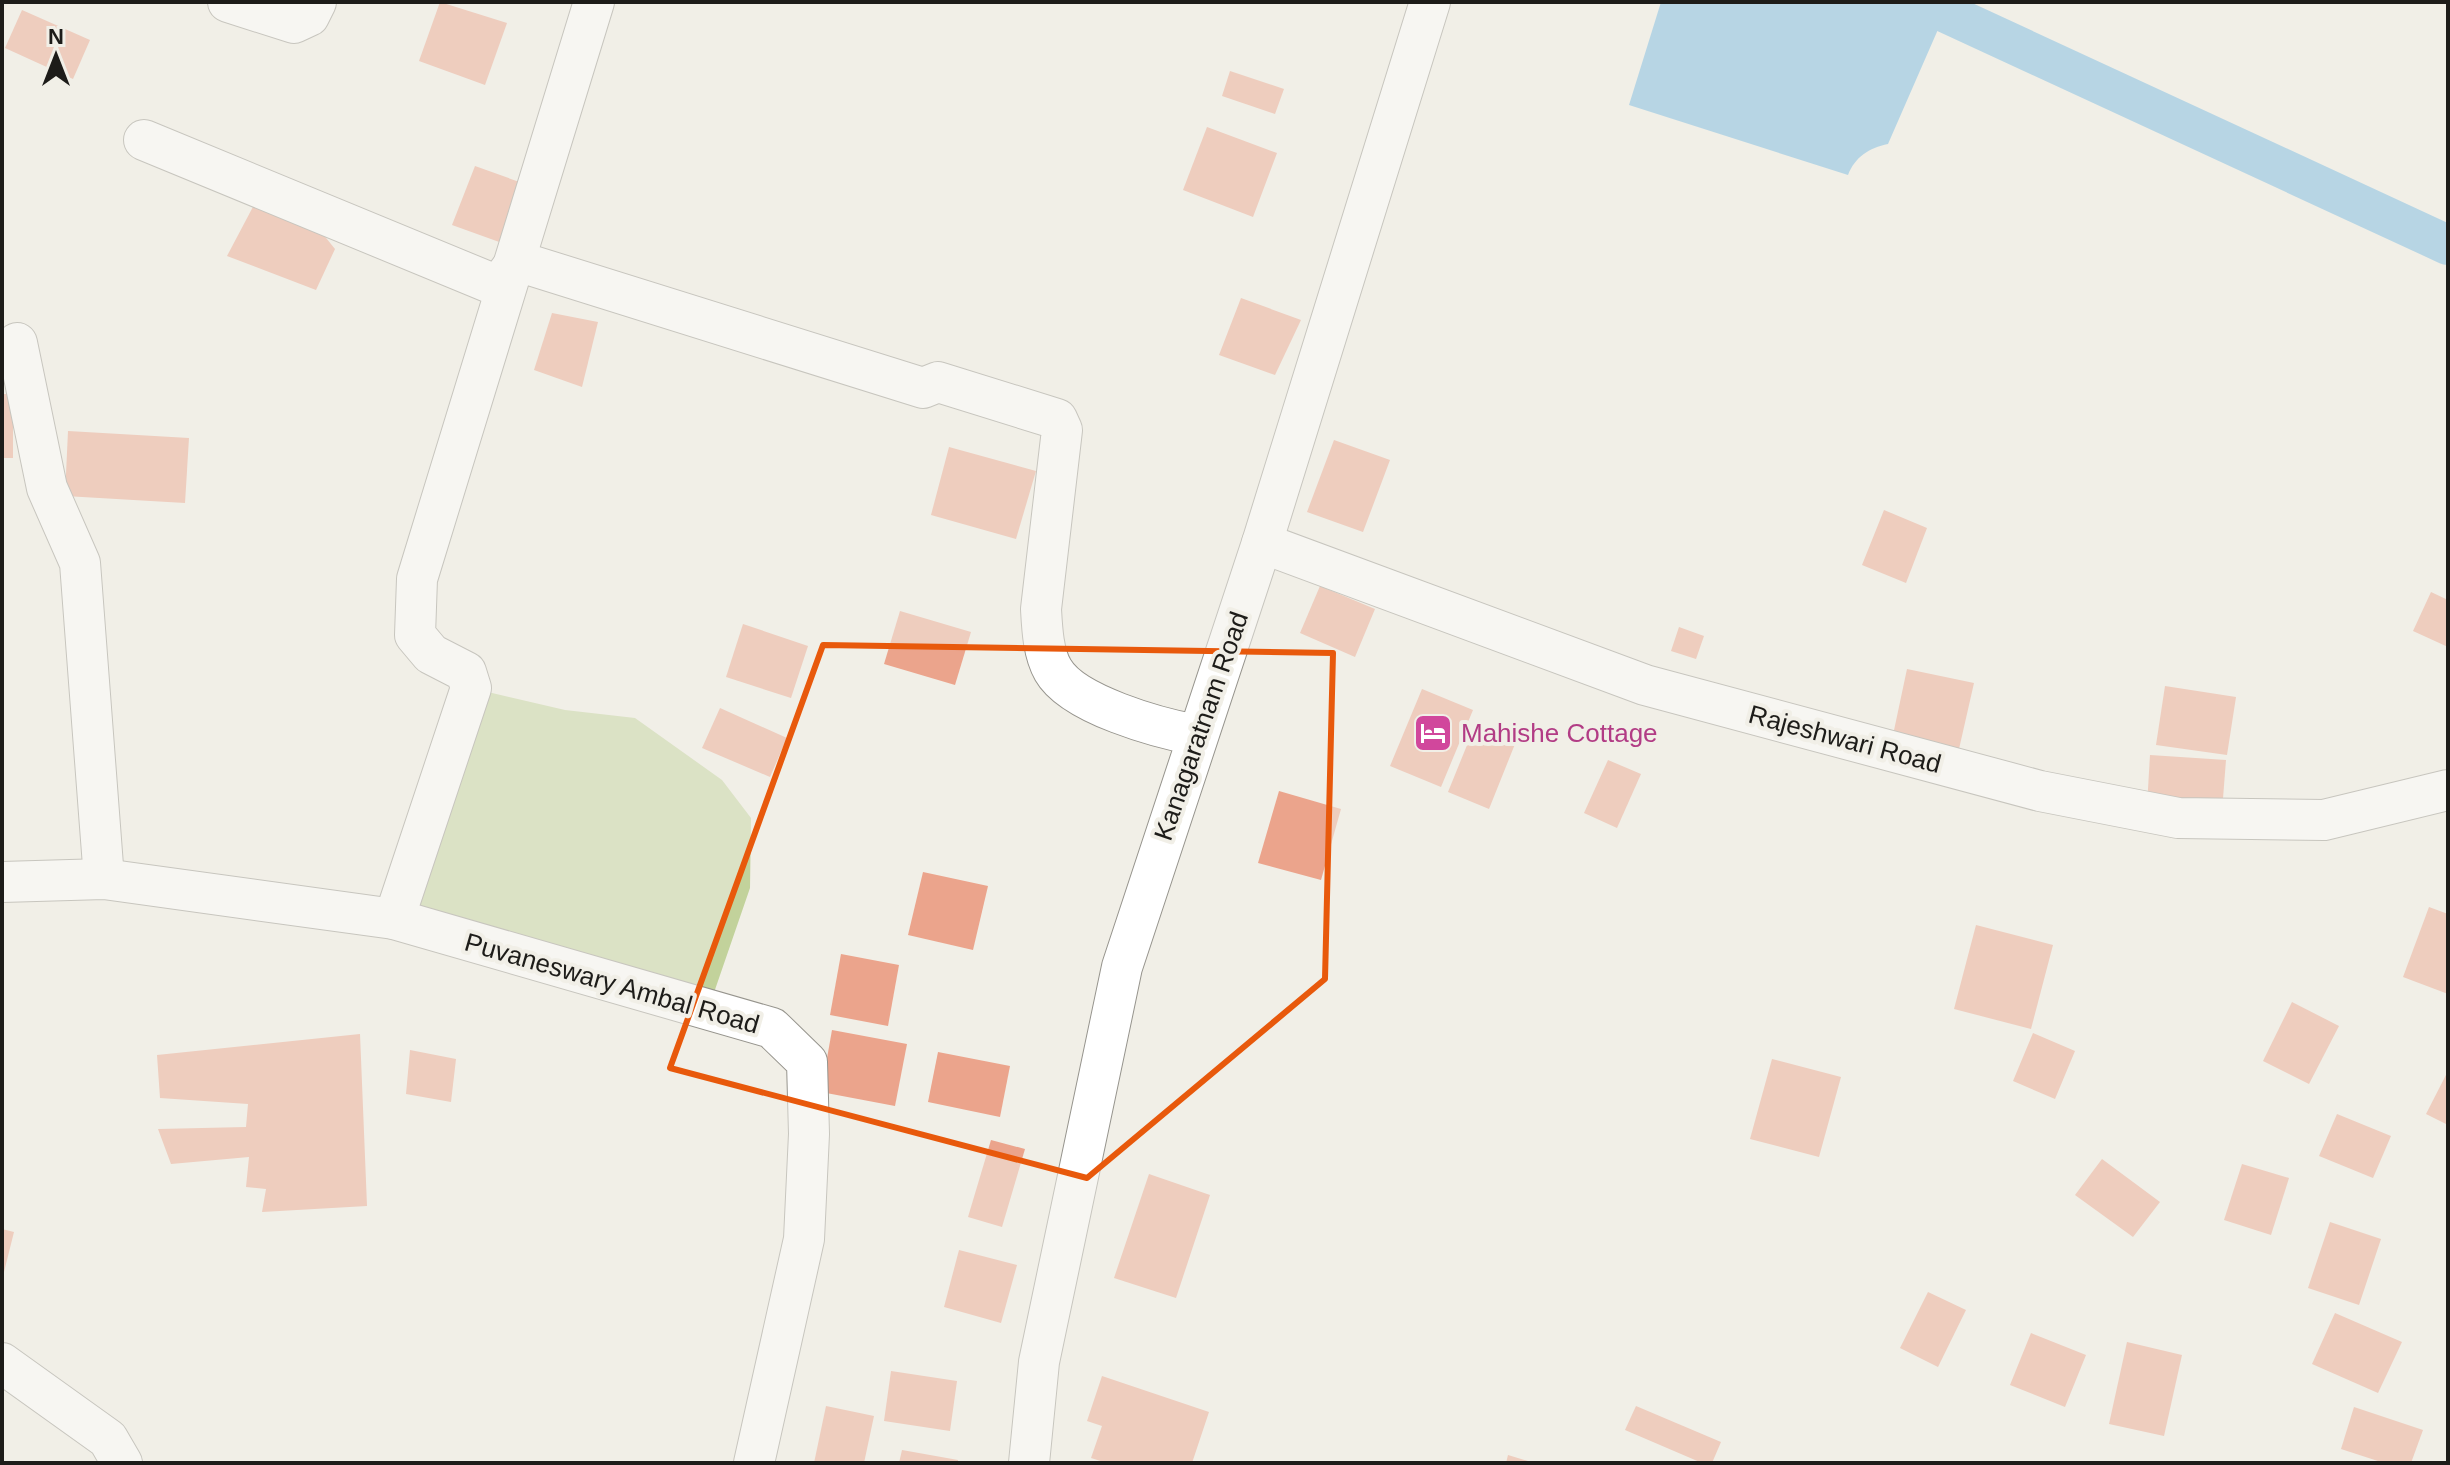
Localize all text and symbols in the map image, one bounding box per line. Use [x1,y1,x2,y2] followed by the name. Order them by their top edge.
[16,16,96,96] north arrow
[48,24,64,49] text: N
[1148,608,1254,844] street label: Kanagaratnam Road
[1745,699,1945,779] street label: Rajeshwari Road
[1412,712,1454,754] hotel icon: Mahishe Cottage
[1461,718,1658,748] place label: Mahishe Cottage
[461,927,763,1039] street label: Puvaneswary Ambal Road

